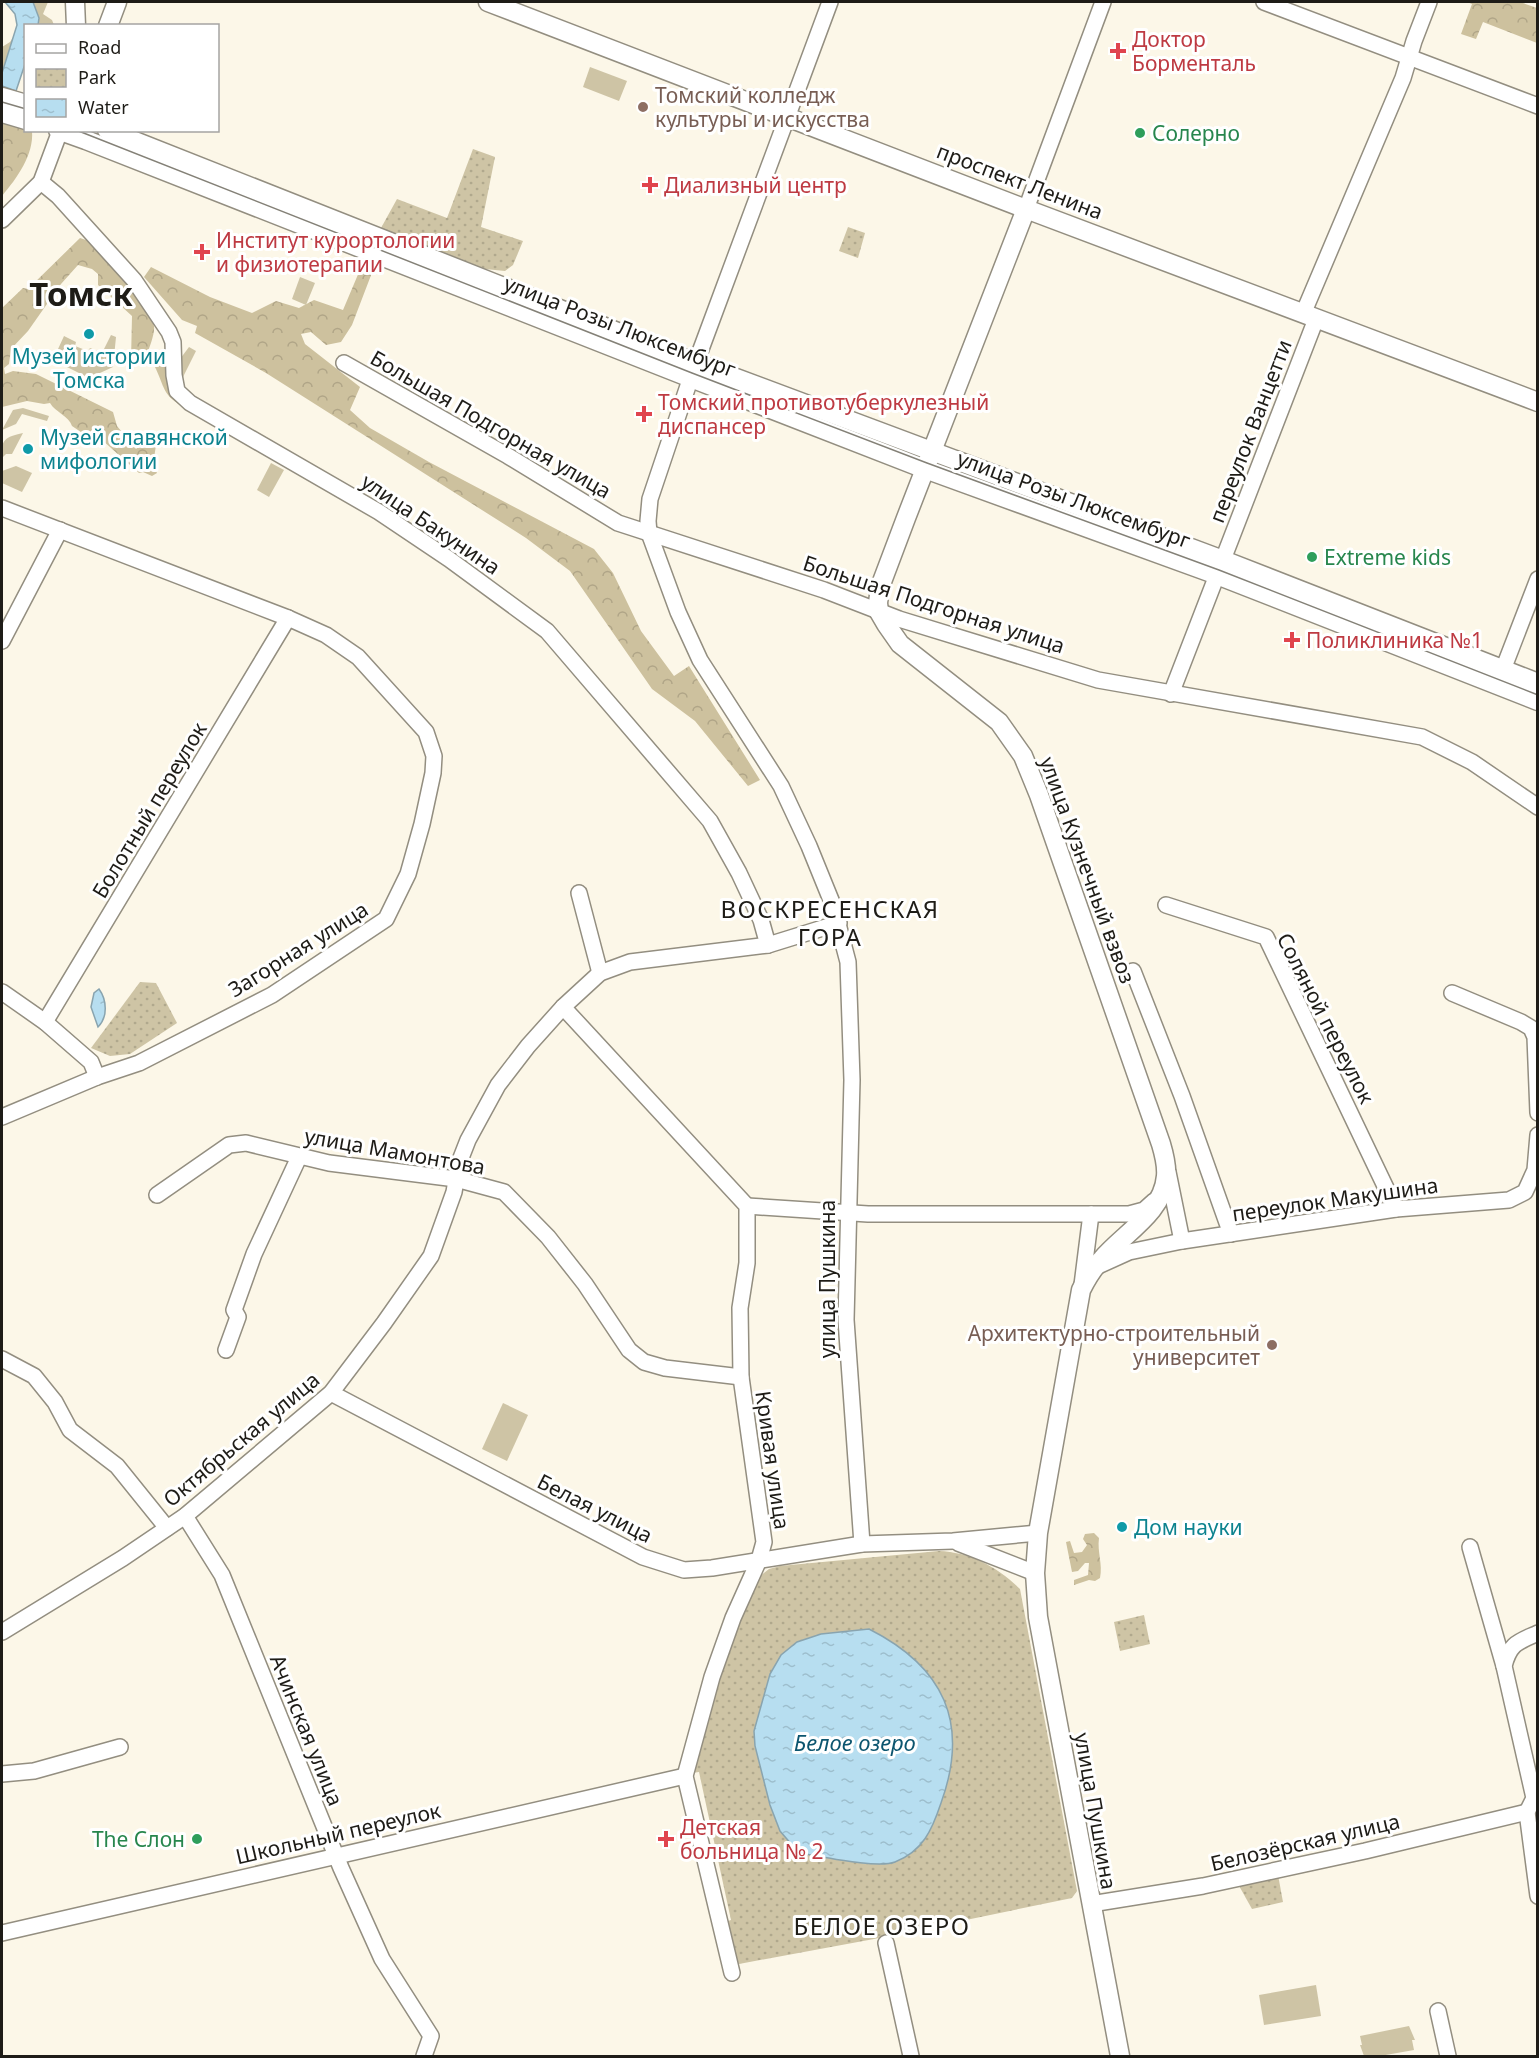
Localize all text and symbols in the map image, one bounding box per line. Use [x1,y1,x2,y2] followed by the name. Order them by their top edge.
[24,24,219,132] legend
[1132,25,1256,77] place label: Доктор Борменталь
[78,35,121,59] text: Road
[1109,42,1127,60] marker: Доктор Борменталь
[78,65,116,89] text: Park
[655,81,870,133] place label: Томский колледж культуры и искусства
[78,95,129,119] text: Water
[636,100,650,114] marker: Томский колледж культуры и искусства
[1152,119,1240,147] place label: Солерно
[1133,126,1147,140] marker: Солерно
[933,136,1107,226] street label: проспект Ленина
[664,171,847,199] place label: Диализный центр
[641,176,659,194] marker: Диализный центр
[216,226,455,278] place label: Институт курортологии и физиотерапии
[193,243,211,261] marker: Институт курортологии и физиотерапии
[500,269,740,383] street label: улица Розы Люксембург
[29,271,133,316] district label: Томск
[82,327,96,341] marker: Музей истории Томска
[1202,335,1298,527] street label: переулок Ванцетти
[12,342,166,394] place label: Музей истории Томска
[366,344,616,504] street label: Большая Подгорная улица
[658,388,989,440] place label: Томский противотуберкулезный диспансер
[635,405,653,423] marker: Томский противотуберкулезный диспансер
[40,423,228,475] place label: Музей славянской мифологии
[21,442,35,456] marker: Музей славянской мифологии
[954,444,1194,554] street label: улица Розы Люксембург
[356,467,506,581] street label: улица Бакунина
[1324,543,1451,571] place label: Extreme kids
[800,548,1068,660] street label: Большая Подгорная улица
[1305,550,1319,564] marker: Extreme kids
[1306,626,1483,654] place label: Поликлиника №1
[1283,631,1301,649] marker: Поликлиника №1
[85,717,213,903] street label: Болотный переулок
[1034,753,1142,987] street label: улица Кузнечный взвоз
[720,892,940,953] district label: ВОСКРЕСЕНСКАЯ ГОРА
[223,895,373,1003] street label: Загорная улица
[1271,928,1381,1108] street label: Соляной переулок
[303,1121,487,1181] street label: улица Мамонтова
[1230,1171,1440,1227] street label: переулок Макушина
[813,1200,841,1358] street label: улица Пушкина
[968,1319,1260,1371] place label: Архитектурно-строительный университет
[1265,1338,1279,1352] marker: Архитектурно-строительный университет
[157,1365,325,1513] street label: Октябрьская улица
[749,1389,797,1531] street label: Кривая улица
[533,1467,657,1549] street label: Белая улица
[1134,1513,1243,1541] place label: Дом науки
[1115,1520,1129,1534] marker: Дом науки
[264,1650,350,1810] street label: Ачинская улица
[794,1727,916,1757] water label: Белое озеро
[1068,1730,1124,1892] street label: улица Пушкина
[233,1796,443,1870] street label: Школьный переулок
[1207,1807,1403,1877] street label: Белозёрская улица
[680,1813,824,1865] place label: Детская больница № 2
[92,1825,185,1853] place label: The Слон
[657,1830,675,1848] marker: Детская больница № 2
[190,1832,204,1846] marker: The Слон
[793,1909,971,1942] district label: БЕЛОЕ ОЗЕРО

